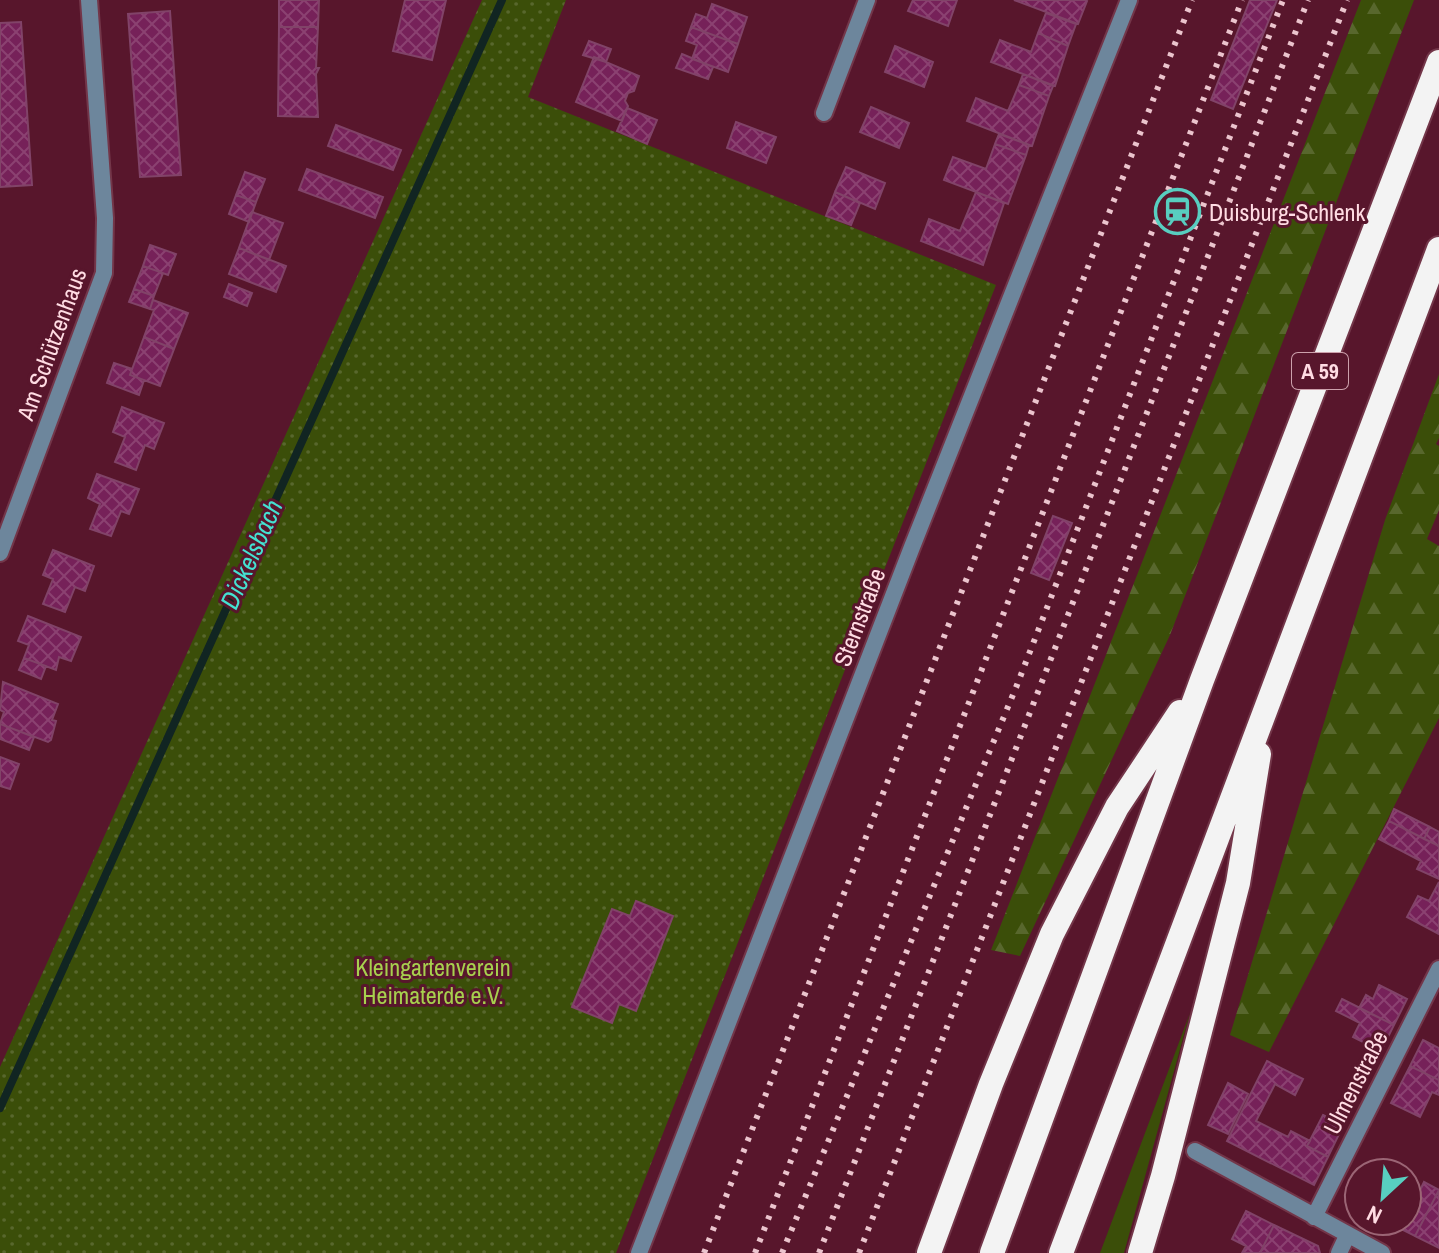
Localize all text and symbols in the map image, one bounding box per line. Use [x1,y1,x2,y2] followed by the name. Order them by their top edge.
[1154,188,1202,236] station icon: Duisburg-Schlenk
[1209,196,1366,228] place label: Duisburg-Schlenk
[8,263,93,425] street label: Am Schützenhaus
[1292,353,1348,389] road number: A 59
[211,494,291,614] water label: Dickelsbach
[826,563,892,671] street label: Sternstraße
[355,951,511,1011] park label: Kleingartenverein Heimaterde e.V.
[1315,1025,1395,1139] street label: Ulmenstraße
[1343,1157,1423,1237] north arrow
[1362,1199,1387,1231] text: N

